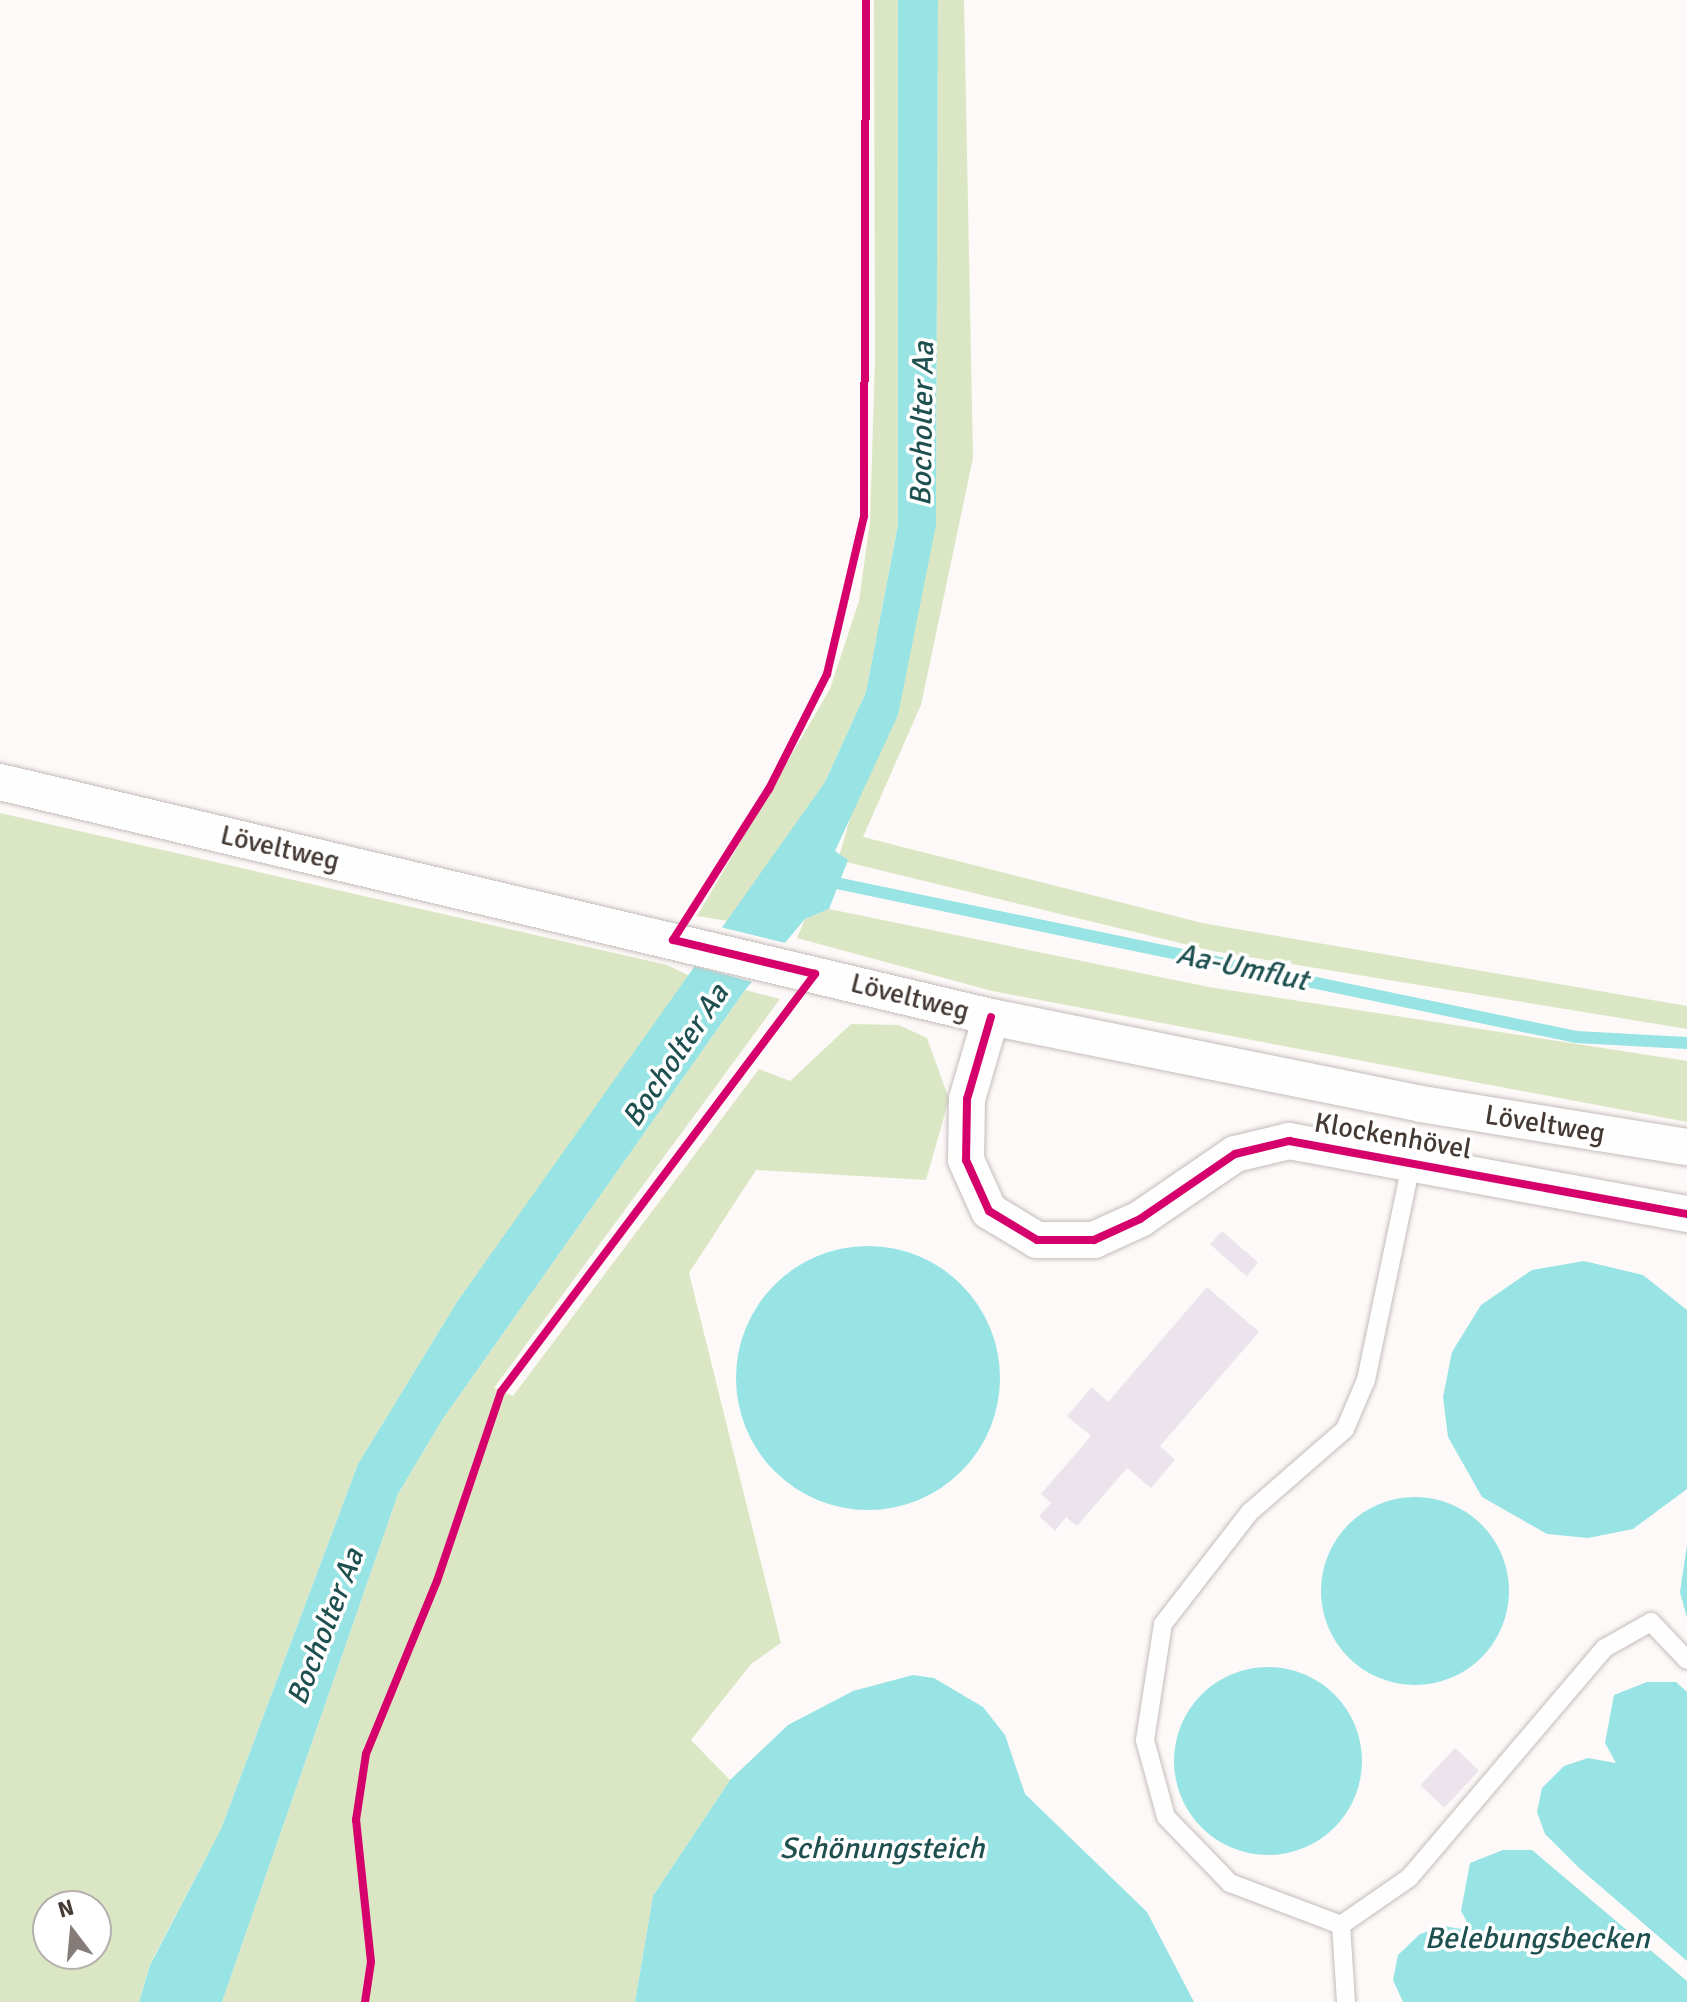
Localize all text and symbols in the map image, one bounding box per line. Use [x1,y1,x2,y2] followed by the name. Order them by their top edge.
[904,341,942,507] water label: Bocholter Aa
[217,818,343,878] street label: Löveltweg
[1173,937,1311,999] water label: Aa-Umflut
[847,966,973,1028] street label: Löveltweg
[615,978,737,1134] water label: Bocholter Aa
[1483,1098,1607,1150] street label: Löveltweg
[1312,1106,1474,1166] street label: Klockenhövel
[280,1544,372,1710] water label: Bocholter Aa
[780,1831,984,1867] water label: Schönungsteich
[32,1890,112,1970] north arrow
[55,1893,77,1923] text: N
[1424,1921,1650,1957] water label: Belebungsbecken

